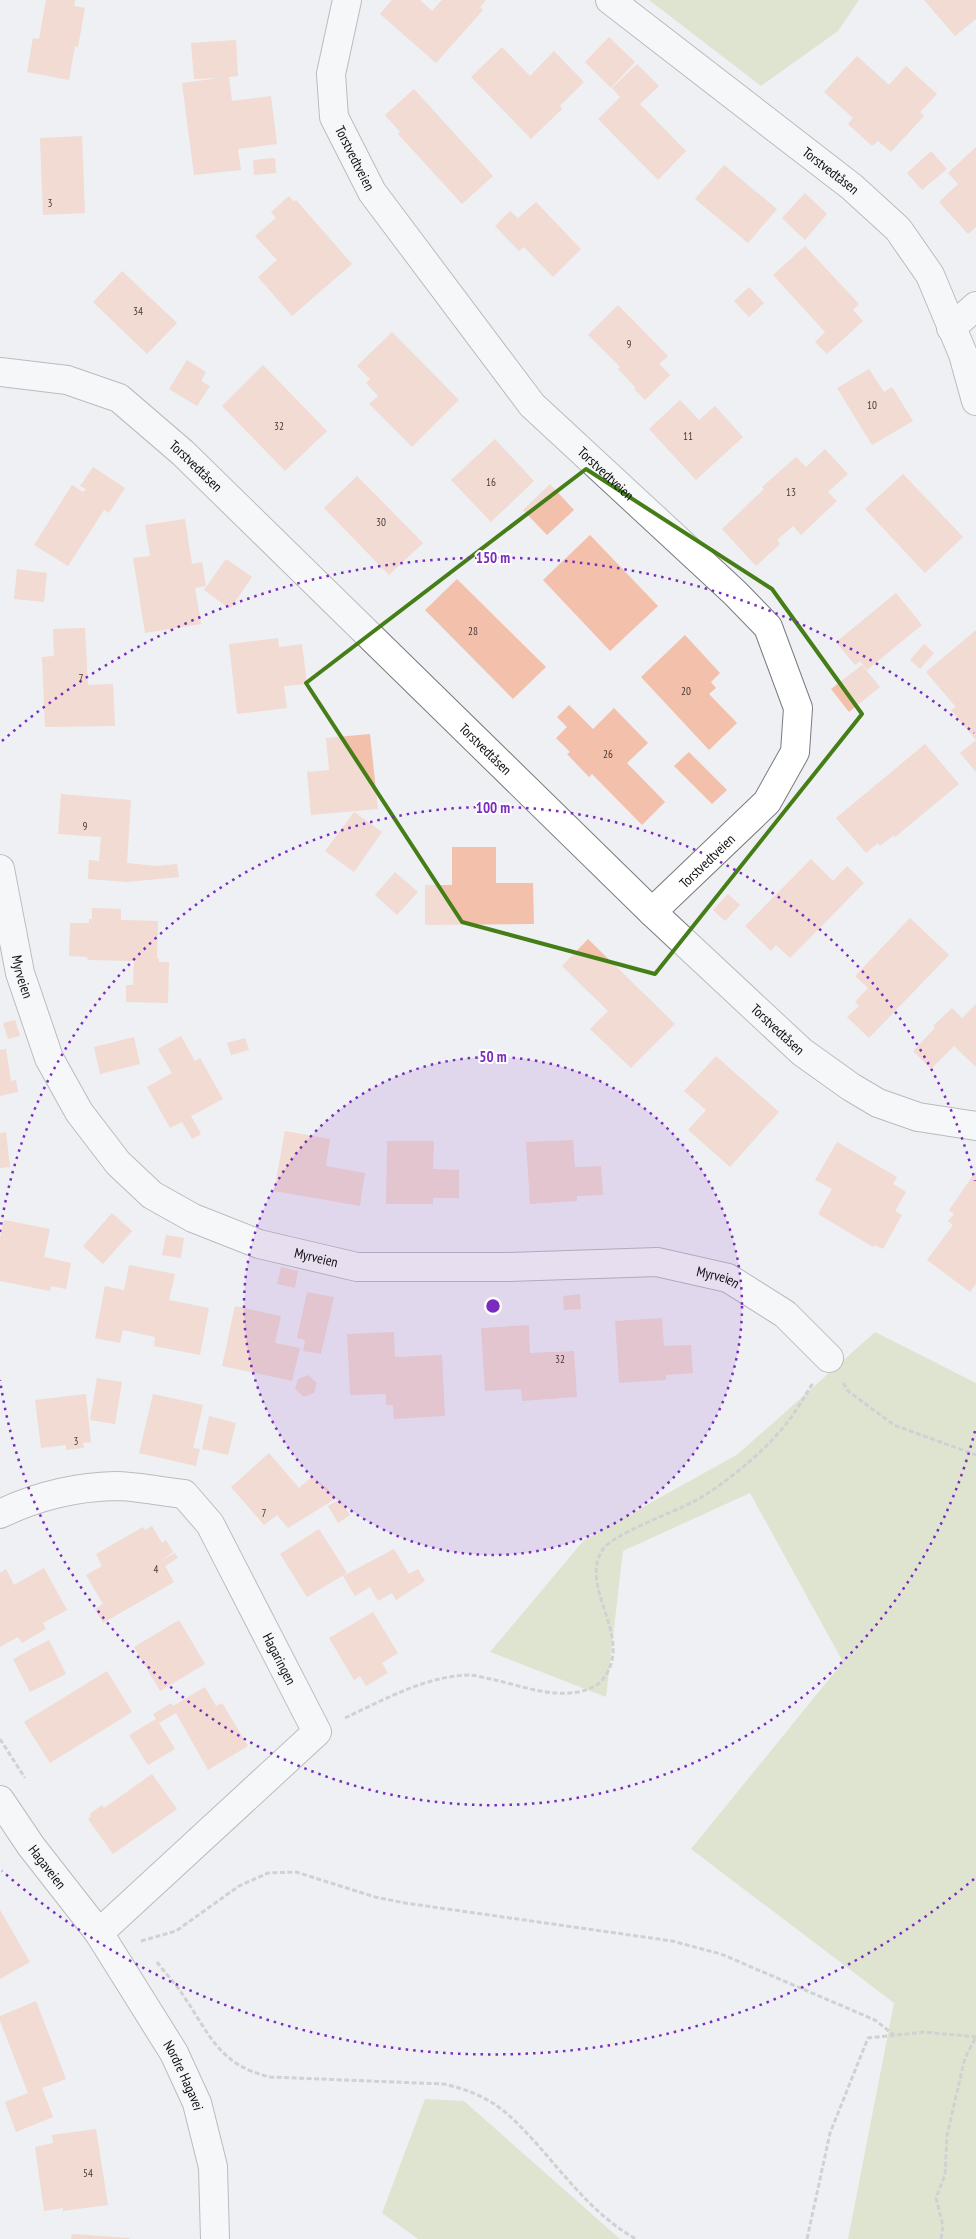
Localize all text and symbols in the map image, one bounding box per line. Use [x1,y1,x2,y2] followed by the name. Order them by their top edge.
[331,123,379,194] street label: Torstvedtveien
[799,143,863,198] street label: Torstvedtåsen
[48,196,53,210] house number: 3
[133,304,143,318] house number: 34
[627,337,632,351] house number: 9
[867,398,877,412] house number: 10
[274,419,284,433] house number: 32
[683,429,693,443] house number: 11
[166,436,226,495] street label: Torstvedtåsen
[574,443,638,504] street label: Torstvedtveien
[486,475,496,489] house number: 16
[786,485,796,499] house number: 13
[376,515,386,529] house number: 30
[476,548,510,567] text: 150 m
[468,624,478,638] house number: 28
[79,671,84,685] house number: 7
[681,684,691,698] house number: 20
[455,719,516,779] street label: Torstvedtåsen
[603,747,613,761] house number: 26
[476,798,510,817] text: 100 m
[83,819,88,833] house number: 9
[675,830,739,892] street label: Torstvedtveien
[8,954,37,1001] street label: Myrveien
[747,1000,808,1059] street label: Torstvedtåsen
[479,1047,507,1066] text: 50 m
[293,1244,340,1271] street label: Myrveien
[695,1262,743,1292] street label: Myrveien
[484,1297,502,1315] centre of rings
[555,1352,565,1366] house number: 32
[74,1434,79,1448] house number: 3
[262,1506,267,1520] house number: 7
[154,1562,159,1576] house number: 4
[259,1630,300,1688] street label: Hagaringen
[25,1841,70,1893] street label: Hagaveien
[159,2037,207,2112] street label: Nordre Hagavei
[83,2166,93,2180] house number: 54

